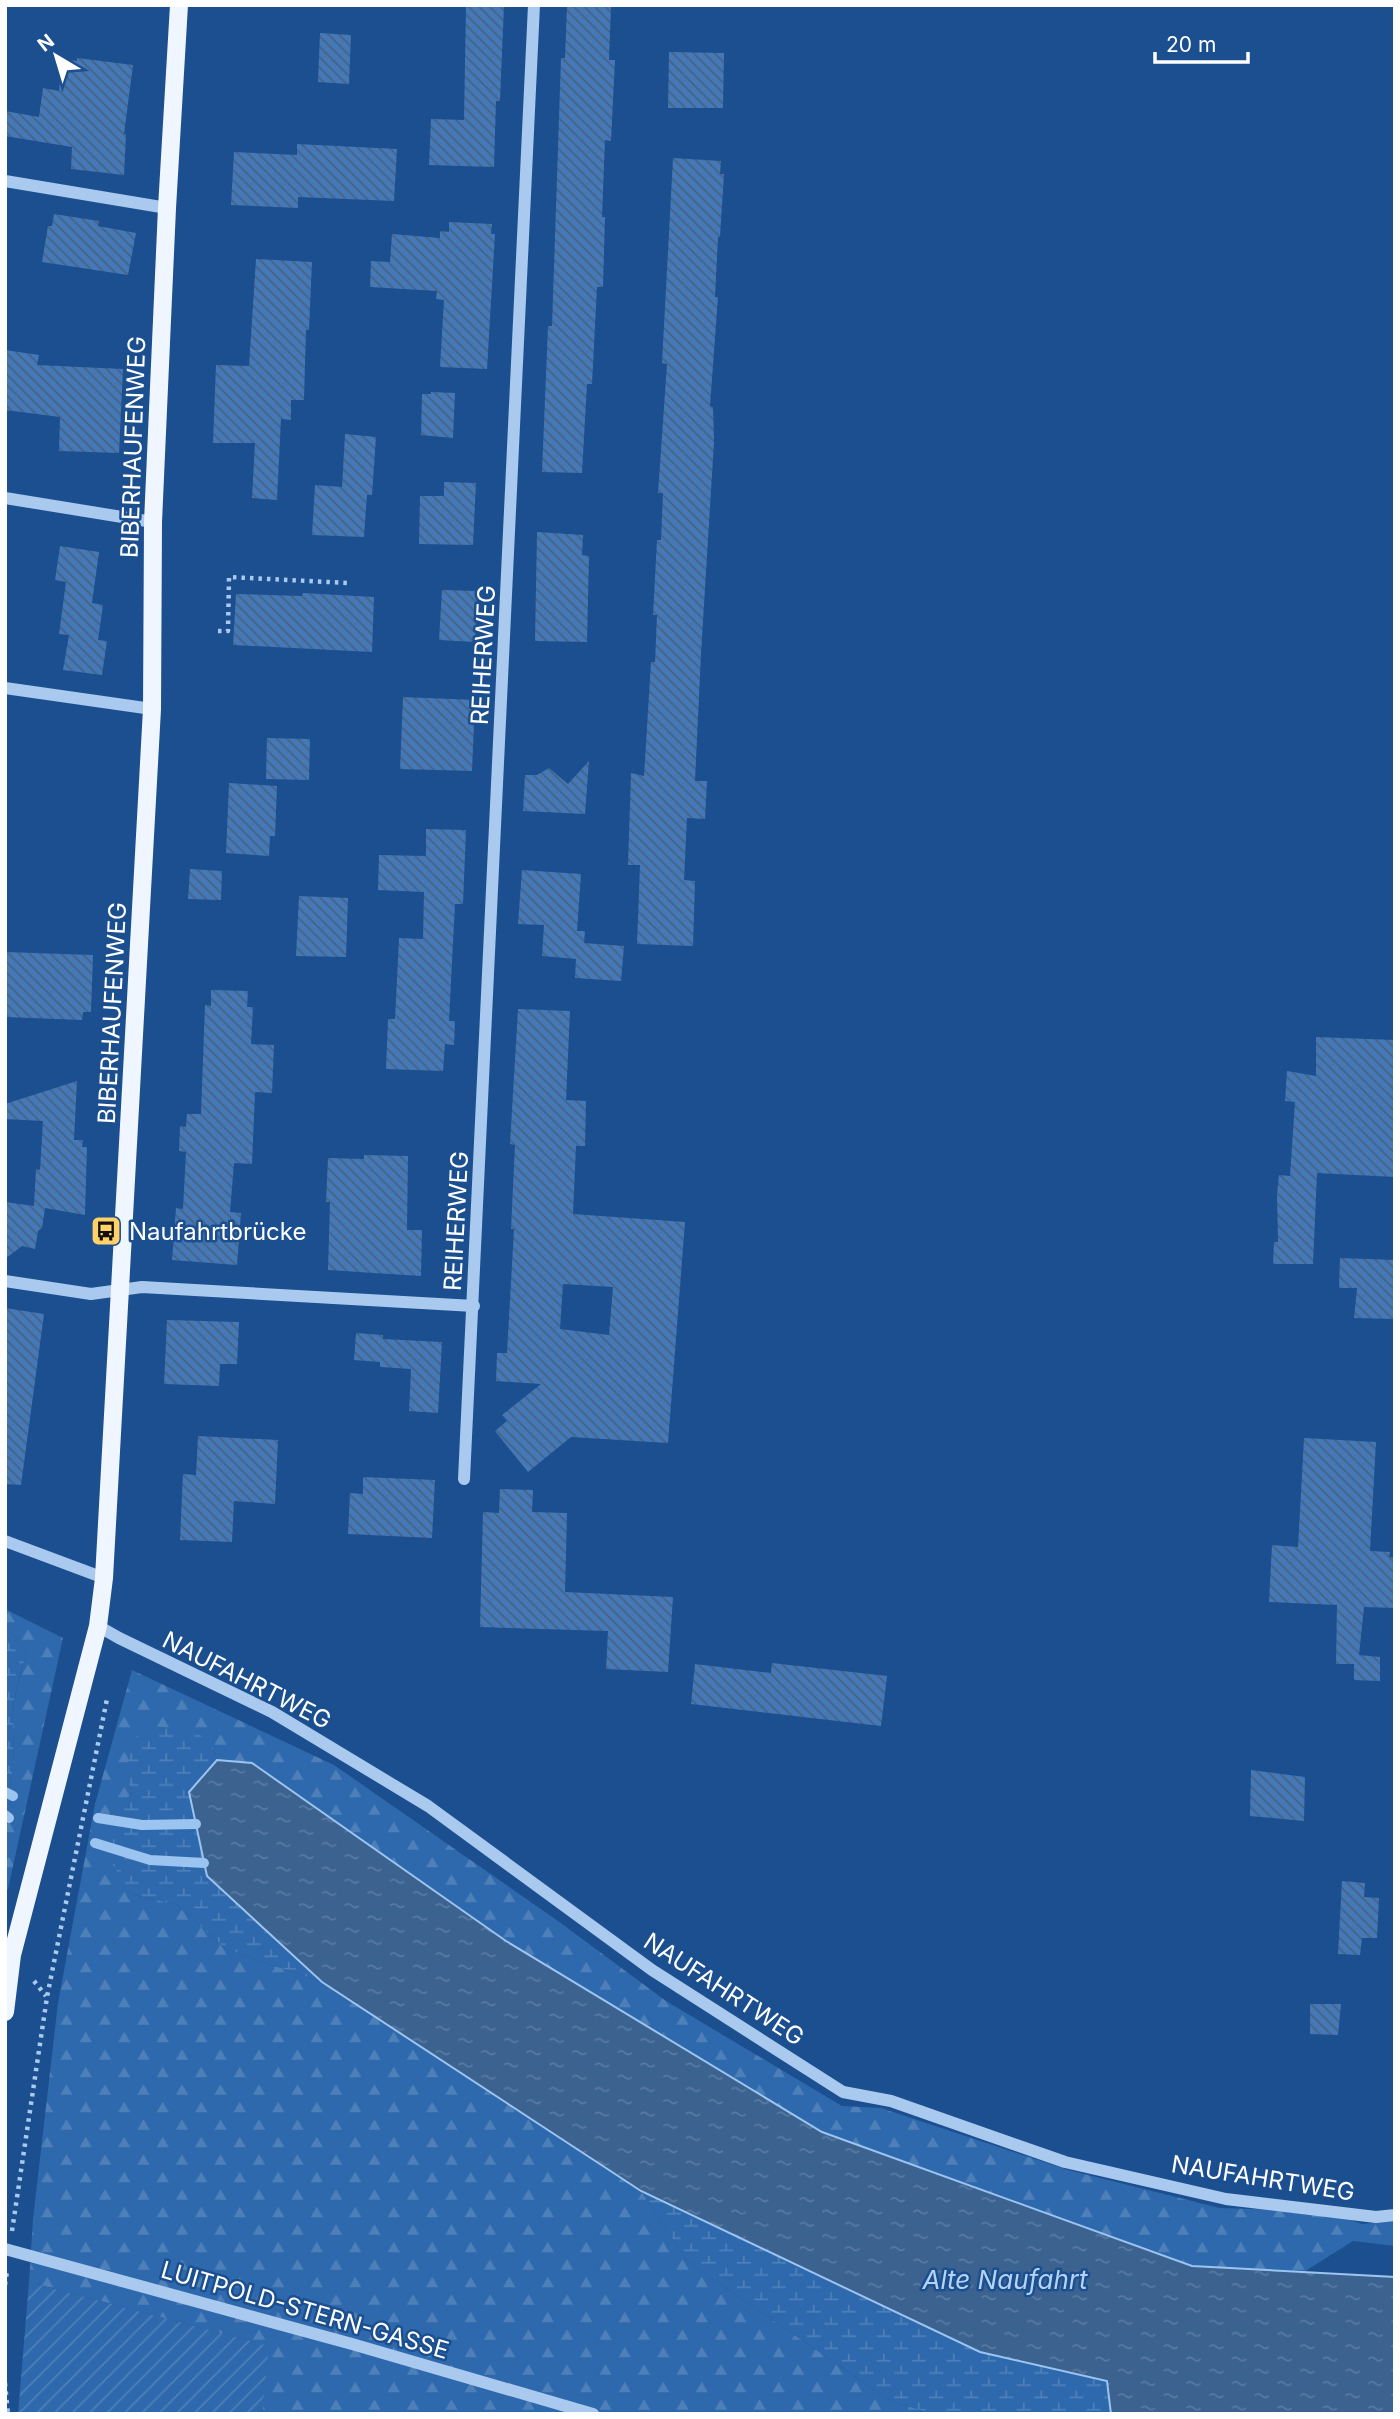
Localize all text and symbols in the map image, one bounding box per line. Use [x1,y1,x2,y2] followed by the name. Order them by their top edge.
[21,21,91,91] north arrow
[1155,21,1248,65] scale bar
[33,29,59,57] text: N
[1166,32,1216,57] text: 20 m
[115,335,151,559] street label: BIBERHAUFENWEG
[465,584,501,726] street label: REIHERWEG
[92,901,132,1125] street label: BIBERHAUFENWEG
[438,1150,474,1292] street label: REIHERWEG
[89,1214,123,1248] bus stop icon: Naufahrtbrücke
[129,1217,306,1246] place label: Naufahrtbrücke
[158,1625,336,1735] street label: NAUFAHRTWEG
[638,1926,810,2052] street label: NAUFAHRTWEG
[1169,2149,1357,2207] street label: NAUFAHRTWEG
[158,2255,452,2365] street label: LUITPOLD-STERN-GASSE
[921,2264,1088,2295] water label: Alte Naufahrt

